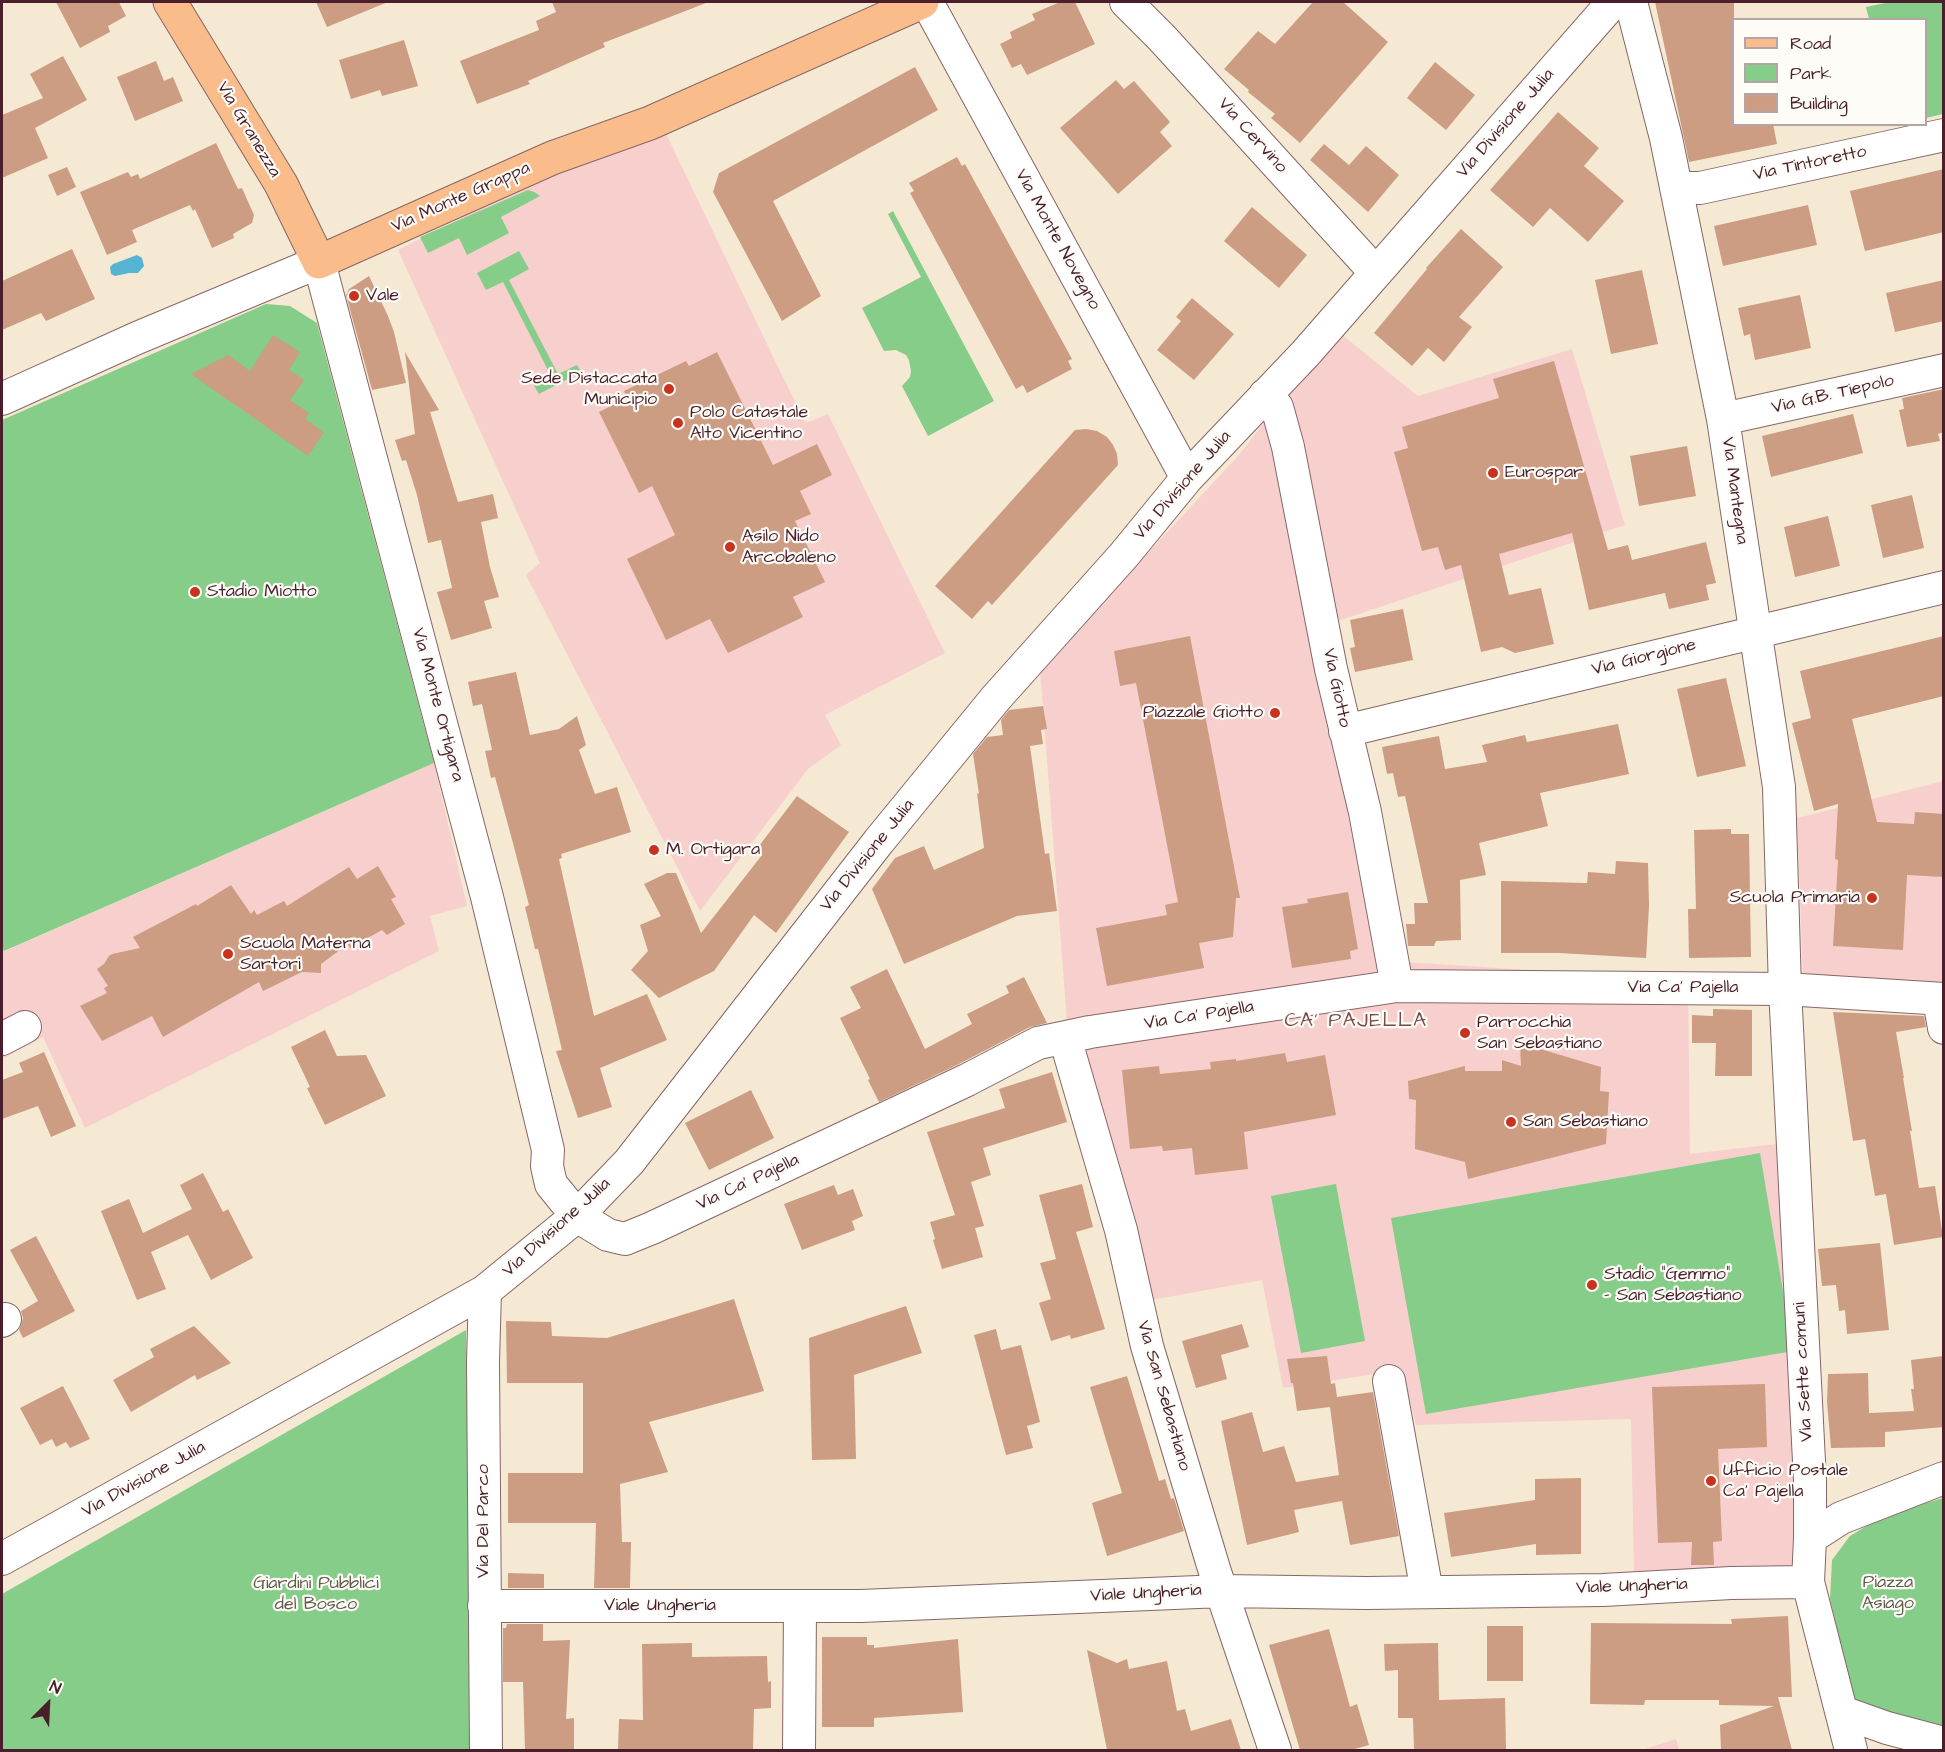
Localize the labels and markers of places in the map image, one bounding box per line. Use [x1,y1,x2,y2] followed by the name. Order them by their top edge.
[366,285,399,307] place label: Vale
[347,289,361,303] marker: Vale
[521,368,657,410] place label: Sede Distaccata Municipio
[662,382,676,396] marker: Sede Distaccata Municipio
[690,402,808,444] place label: Polo Catastale Alto Vicentino
[671,416,685,430] marker: Polo Catastale Alto Vicentino
[1505,462,1583,484] place label: Eurospar
[1486,466,1500,480] marker: Eurospar
[742,526,836,568] place label: Asilo Nido Arcobaleno
[723,540,737,554] marker: Asilo Nido Arcobaleno
[207,581,317,603] place label: Stadio Miotto
[188,585,202,599] marker: Stadio Miotto
[1143,702,1263,724] place label: Piazzale Giotto
[1268,706,1282,720] marker: Piazzale Giotto
[666,839,760,861] place label: M. Ortigara
[647,843,661,857] marker: M. Ortigara
[1729,887,1860,909] place label: Scuola Primaria
[1865,891,1879,905] marker: Scuola Primaria
[240,933,371,976] place label: Scuola Materna Sartori
[221,947,235,961] marker: Scuola Materna Sartori
[1477,1012,1602,1054] place label: Parrocchia San Sebastiano
[1458,1026,1472,1040] marker: Parrocchia San Sebastiano
[1523,1111,1648,1133] place label: San Sebastiano
[1504,1115,1518,1129] marker: San Sebastiano
[1604,1264,1742,1306] place label: Stadio "Gemmo" - San Sebastiano
[1585,1278,1599,1292] marker: Stadio "Gemmo" - San Sebastiano
[1723,1460,1848,1502] place label: Ufficio Postale Ca' Pajella
[1704,1474,1718,1488] marker: Ufficio Postale Ca' Pajella

